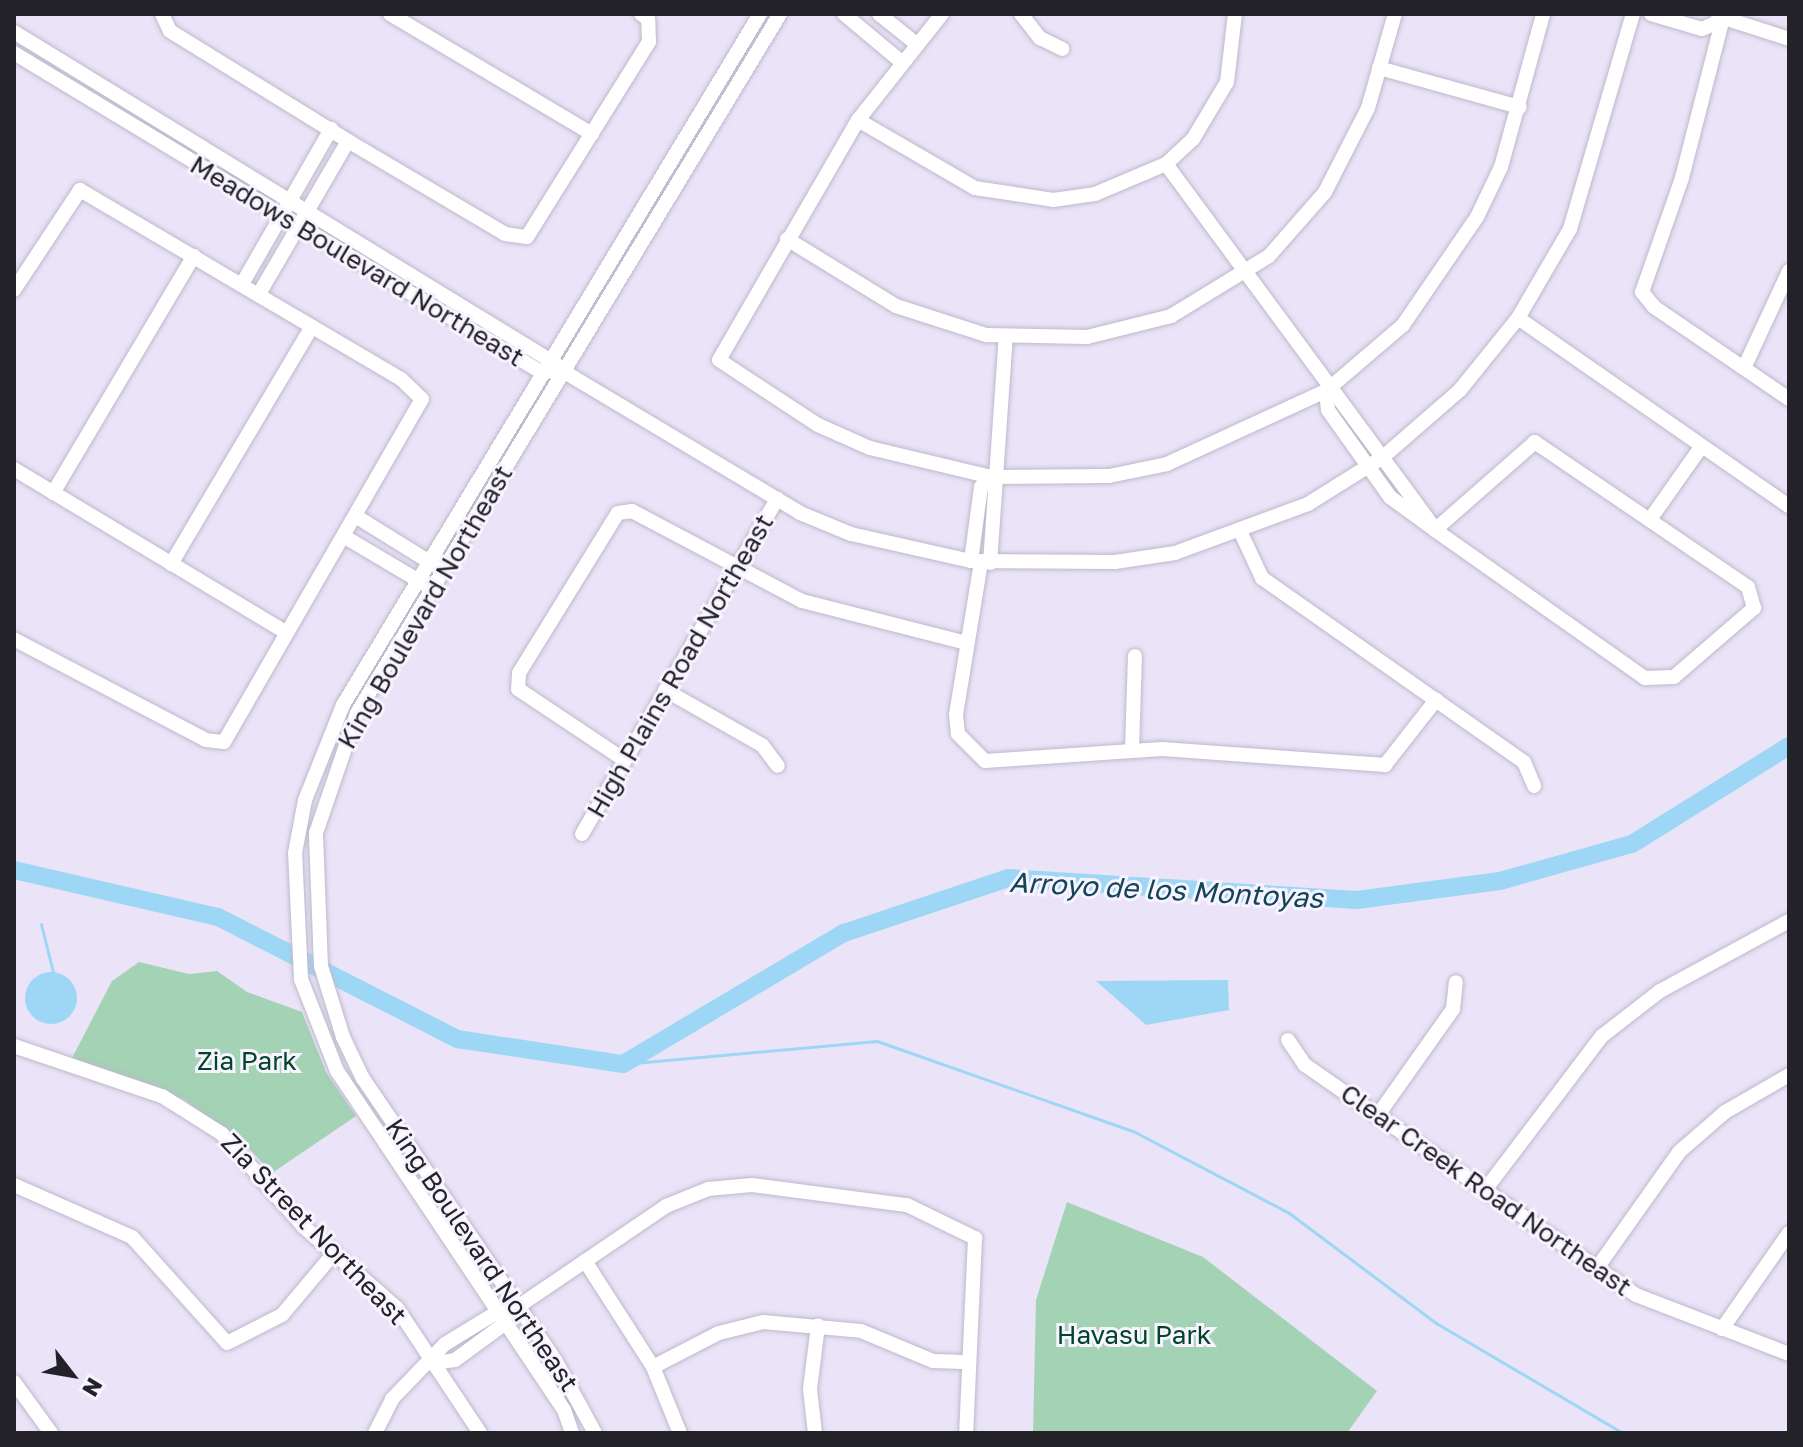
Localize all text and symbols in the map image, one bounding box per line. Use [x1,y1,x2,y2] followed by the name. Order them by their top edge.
[185,149,529,373] street label: Meadows Boulevard Northeast
[331,460,519,754] street label: King Boulevard Northeast
[580,509,780,823] street label: High Plains Road Northeast
[1008,865,1324,915] water label: Arroyo de los Montoyas
[197,1045,297,1077] park label: Zia Park
[1335,1078,1637,1302] street label: Clear Creek Road Northeast
[379,1113,585,1397] street label: King Boulevard Northeast
[215,1127,413,1331] street label: Zia Street Northeast
[1057,1319,1211,1351] park label: Havasu Park
[32,1335,112,1415] north arrow
[77,1373,109,1402] text: N

